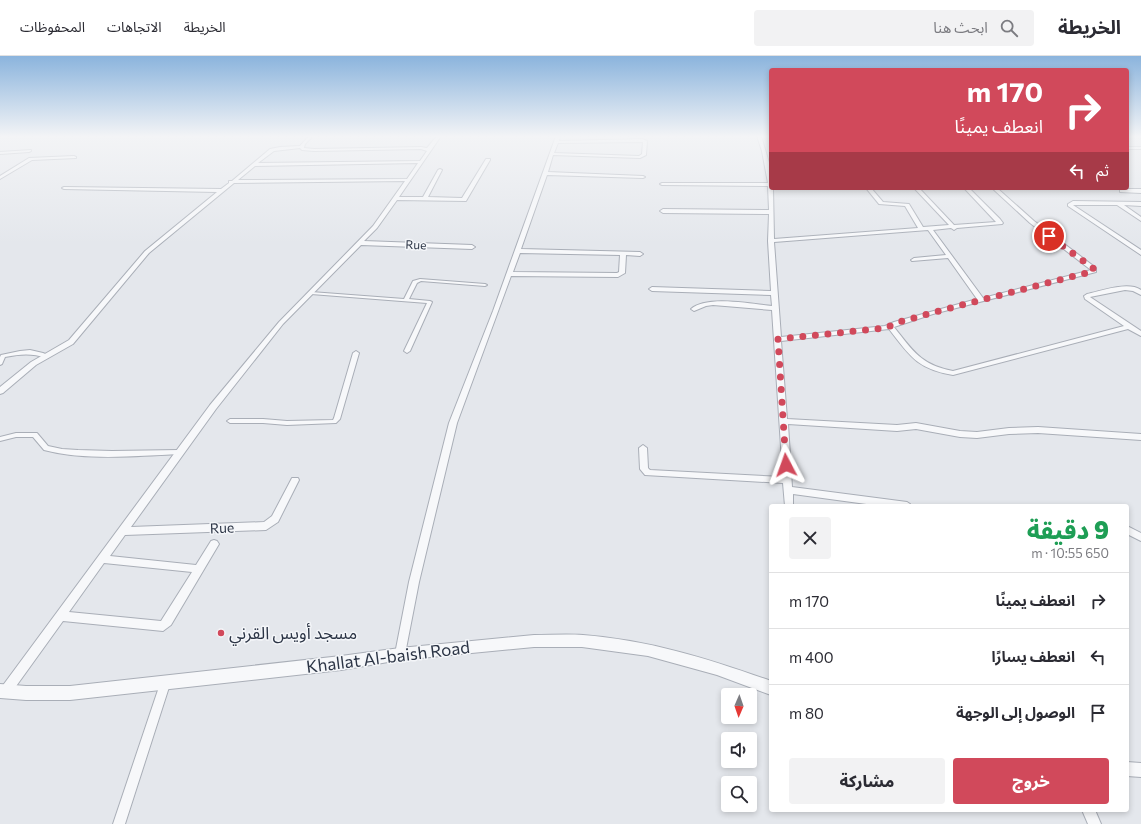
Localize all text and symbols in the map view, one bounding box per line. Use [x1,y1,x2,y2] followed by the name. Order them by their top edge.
[754,10,1034,46] search box
[1058,15,1121,38] text: الخريطة
[998,17,1020,39] icon: search
[20,18,85,35] text: المحفوظات
[107,18,162,35] text: الاتجاهات
[184,18,226,35] text: الخريطة
[933,18,988,36] text: ابحث هنا
[967,74,1043,108] text: 170 m
[1057,84,1109,136] icon: right
[955,115,1043,137] text: انعطف يمينًا
[1066,160,1088,182] icon: left
[1096,161,1109,179] text: ثم
[1032,219,1066,253] pin
[1038,225,1060,247] icon: arrive
[405,237,427,251] street label: Rue
[765,444,807,486] position arrow
[1027,515,1109,544] text: 9 دقيقة
[789,517,831,559] button: close
[209,519,235,536] street label: Rue
[1031,545,1109,561] text: 650 m · 10:55
[1087,590,1109,612] icon: right
[995,591,1075,609] text: انعطف يمينًا
[789,592,829,610] text: 170 m
[229,622,357,646] place label: مسجد أويس القرني
[216,628,226,638] marker: مسجد أويس القرني
[305,636,471,677] street label: Khallat Al-baish Road
[1087,646,1109,668] icon: left
[992,647,1075,665] text: انعطف يسارًا
[789,648,834,666] text: 400 m
[721,688,757,724] north arrow
[721,688,757,812] map controls
[1087,702,1109,724] icon: arrive
[956,703,1075,721] text: الوصول إلى الوجهة
[789,704,824,722] text: 80 m
[721,732,757,768] button: sound
[789,758,945,804] button: مشاركة
[953,758,1109,804] button: خروج
[721,776,757,812] button: search

